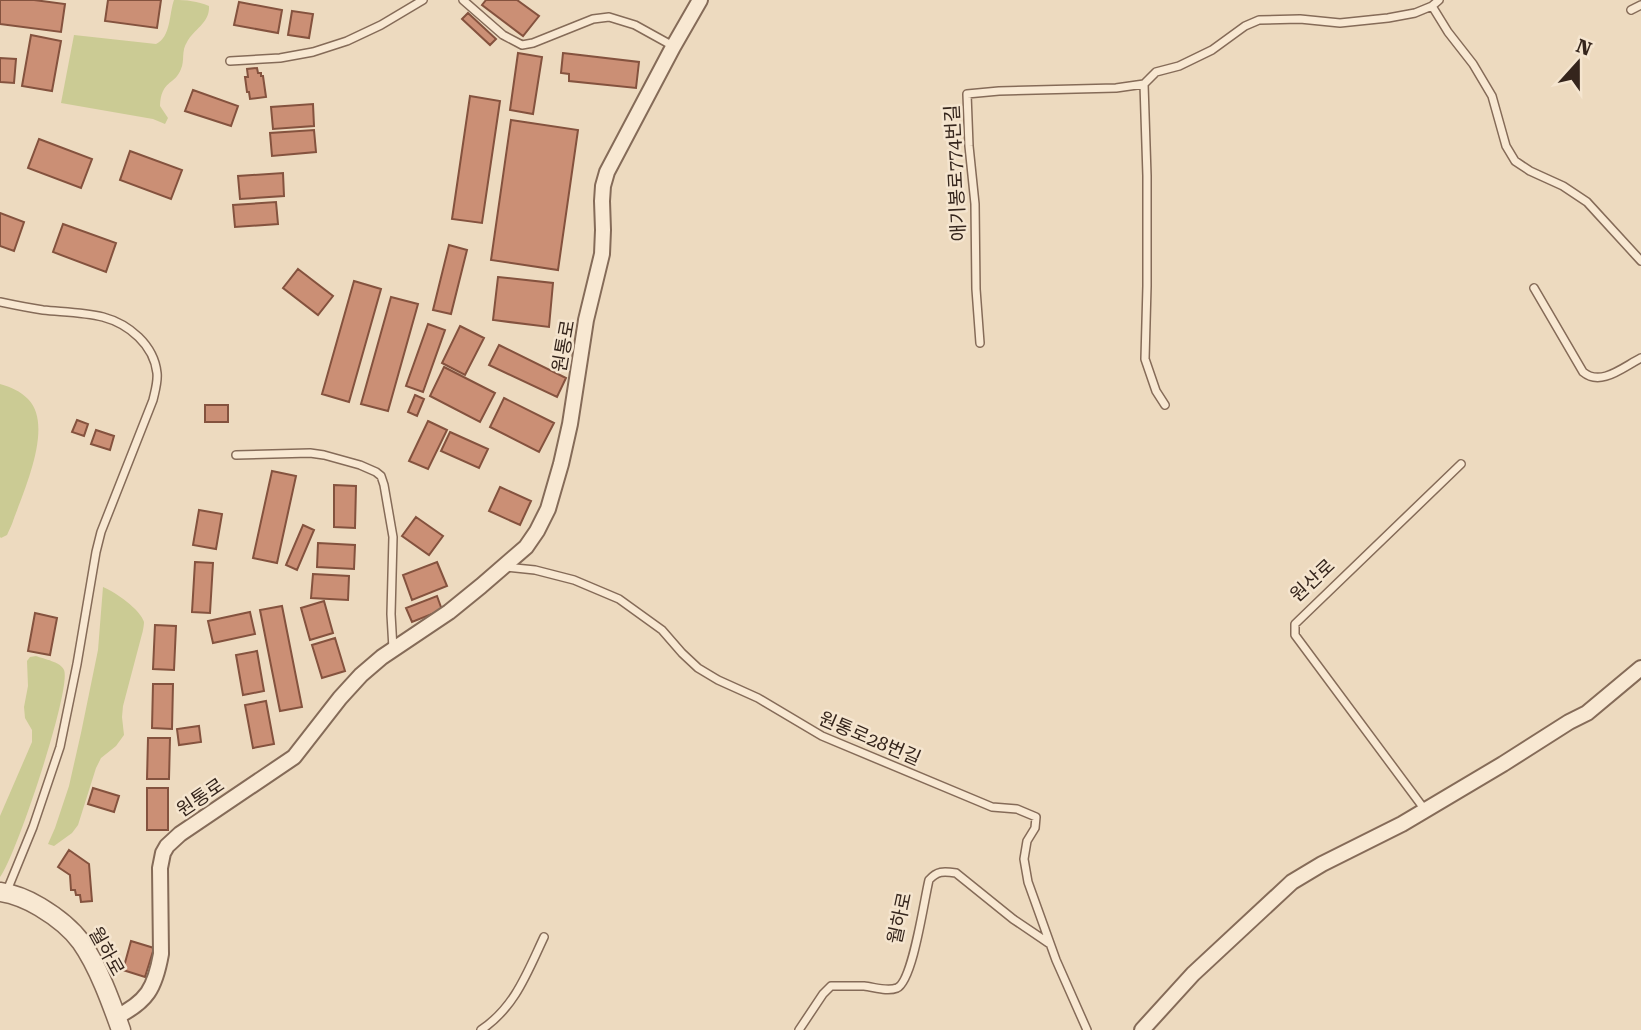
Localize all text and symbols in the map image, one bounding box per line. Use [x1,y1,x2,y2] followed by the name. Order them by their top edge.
[1543,28,1613,98] north arrow
[1573,34,1595,61] text: N
[940,104,971,242] street label: 애기봉로774번길
[548,318,579,374] street label: 원통로
[1285,554,1339,607] street label: 원산로
[815,707,924,770] street label: 원통로28번길
[172,773,228,822] street label: 원통로
[883,890,916,946] street label: 월하로
[84,923,129,980] street label: 월하로

